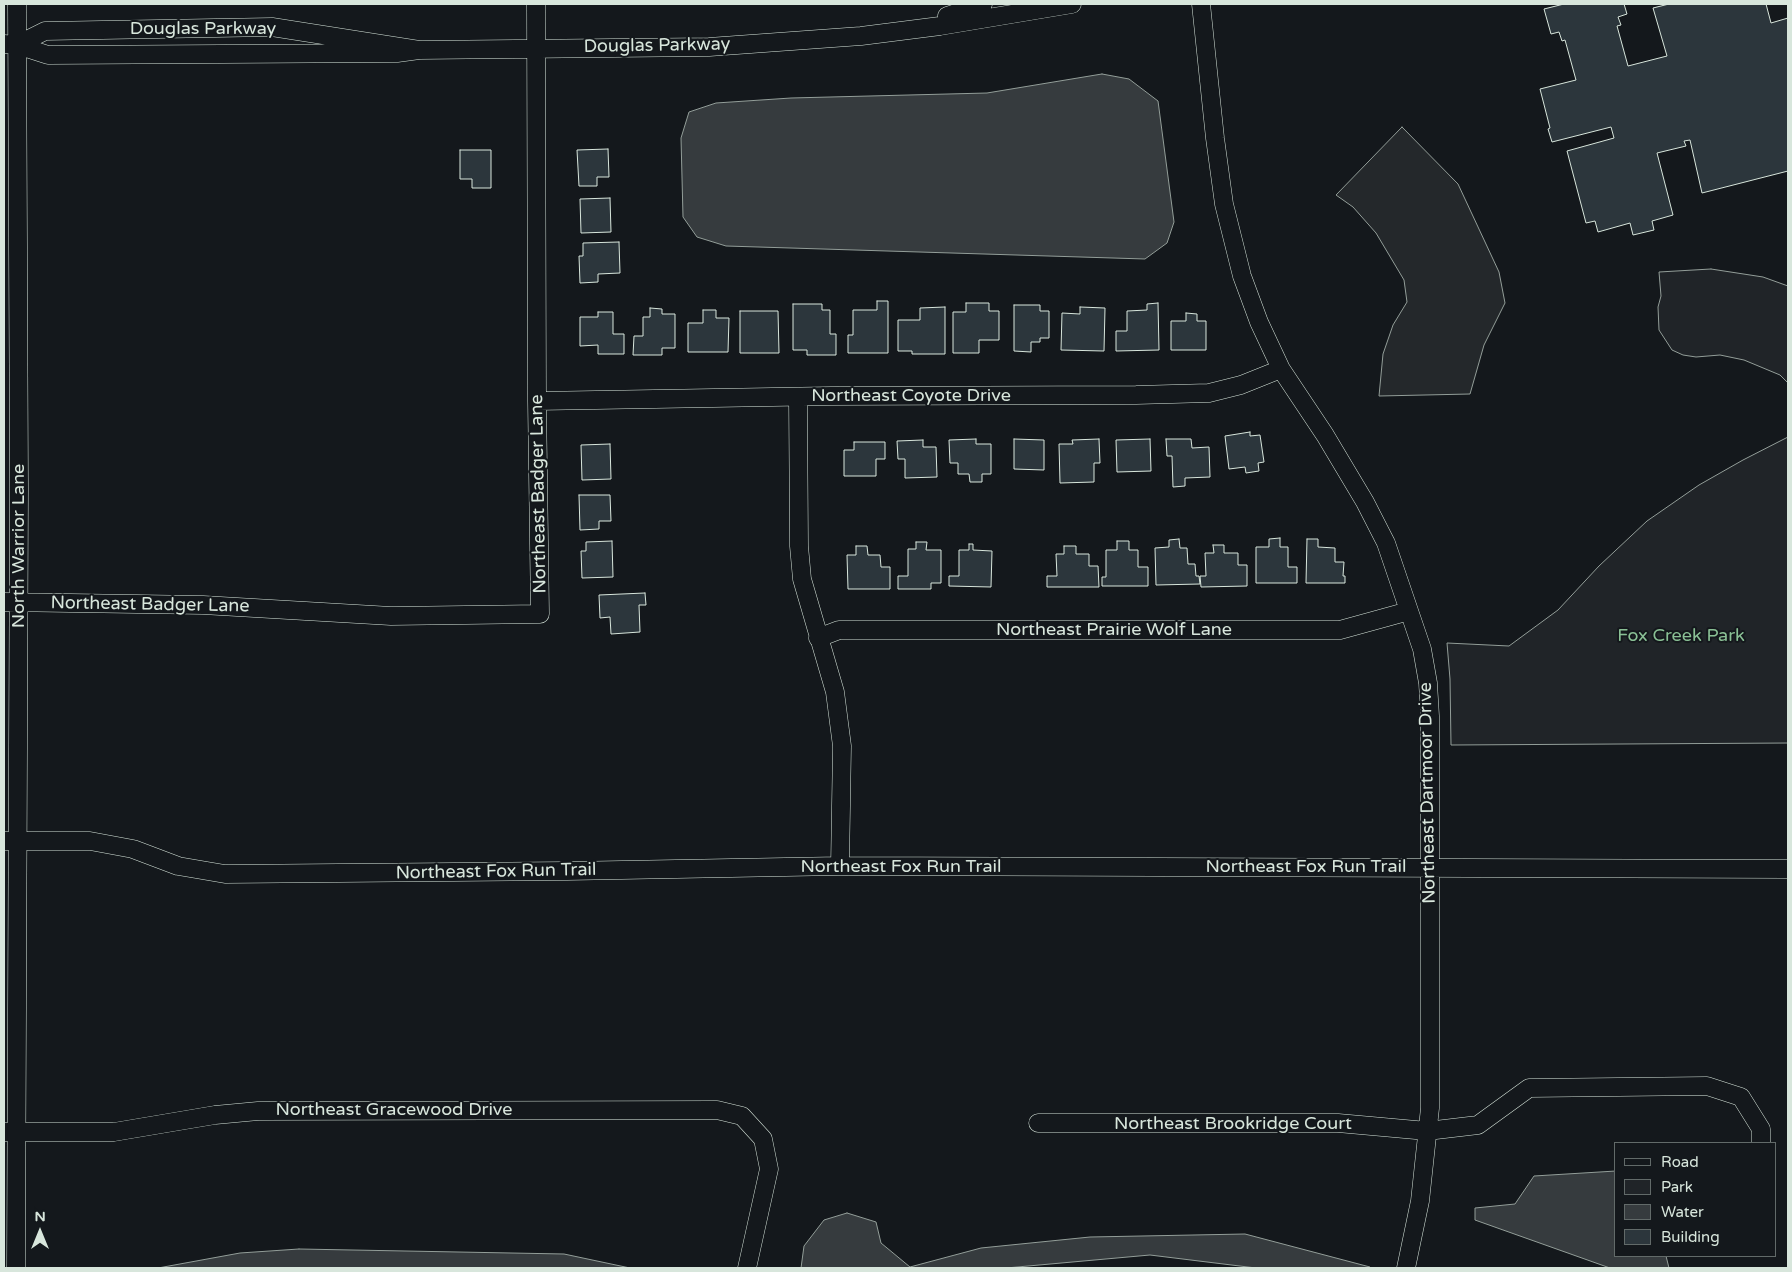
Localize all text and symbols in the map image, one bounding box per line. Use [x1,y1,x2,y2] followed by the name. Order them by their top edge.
[130,18,276,40] street label: Douglas Parkway
[584,34,730,58] street label: Douglas Parkway
[811,385,1011,407] street label: Northeast Coyote Drive
[526,394,552,594] street label: Northeast Badger Lane
[8,464,30,628] street label: North Warrior Lane
[50,592,250,618] street label: Northeast Badger Lane
[996,619,1232,641] street label: Northeast Prairie Wolf Lane
[1617,625,1745,647] park label: Fox Creek Park
[1415,682,1441,904] street label: Northeast Dartmoor Drive
[801,856,1001,878] street label: Northeast Fox Run Trail
[1206,856,1406,878] street label: Northeast Fox Run Trail
[395,859,597,885] street label: Northeast Fox Run Trail
[276,1099,512,1121] street label: Northeast Gracewood Drive
[1114,1113,1352,1135] street label: Northeast Brookridge Court
[1614,1142,1777,1257] legend
[1661,1153,1699,1171] text: Road
[1661,1178,1693,1196] text: Park
[1661,1203,1704,1221] text: Water
[15,1207,65,1257] north arrow
[34,1208,46,1225] text: N
[1661,1228,1720,1246] text: Building

